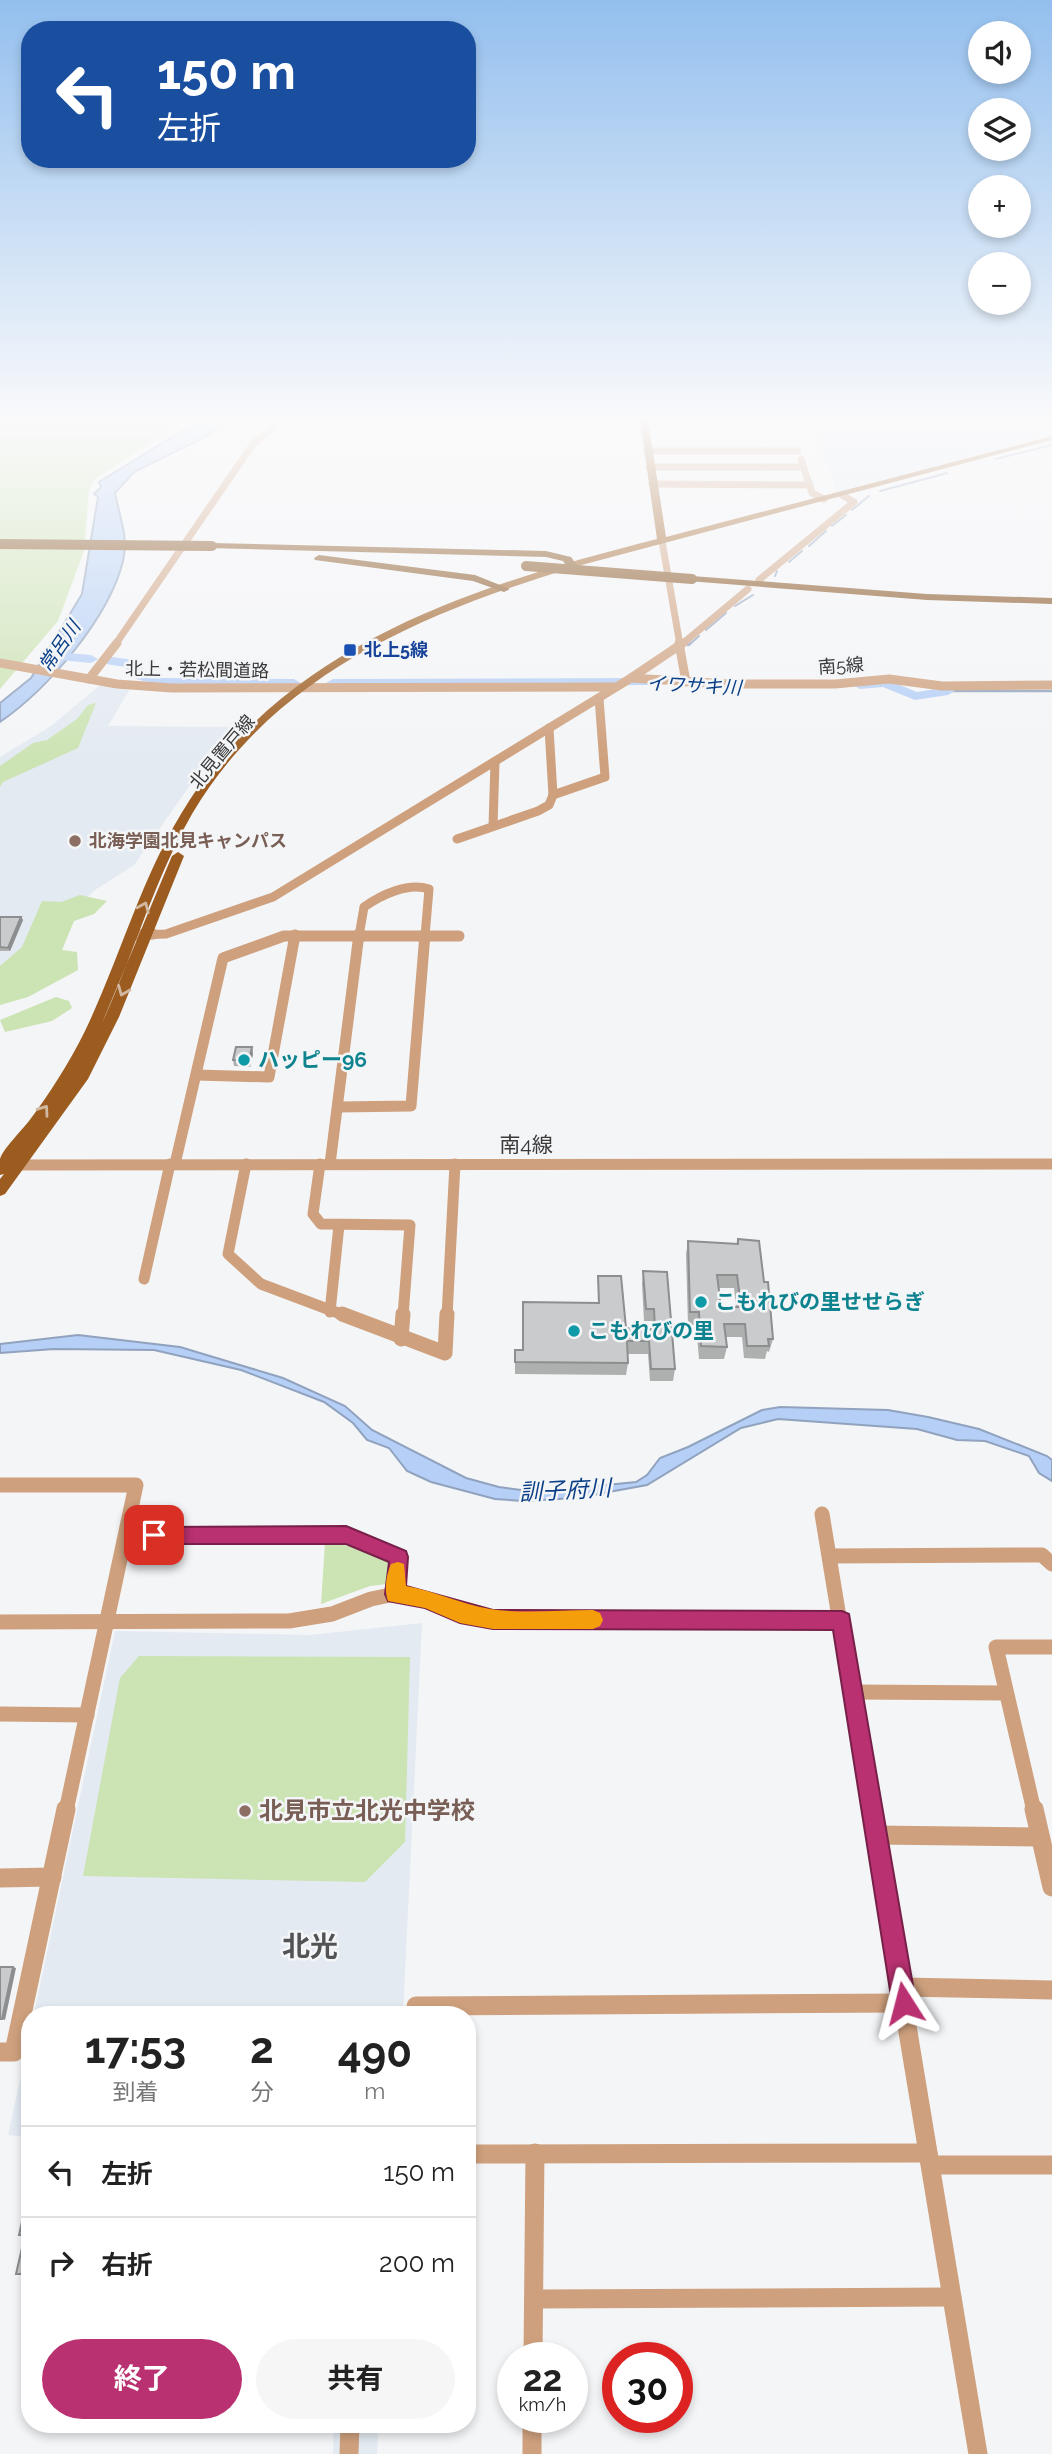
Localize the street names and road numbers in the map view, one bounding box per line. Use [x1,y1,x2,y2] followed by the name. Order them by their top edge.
[817,653,865,678] street label: 南5線
[125,658,269,681] street label: 北上・若松間道路
[185,710,259,793] street label: 北見置戸線
[499,1132,553,1157] street label: 南4線

